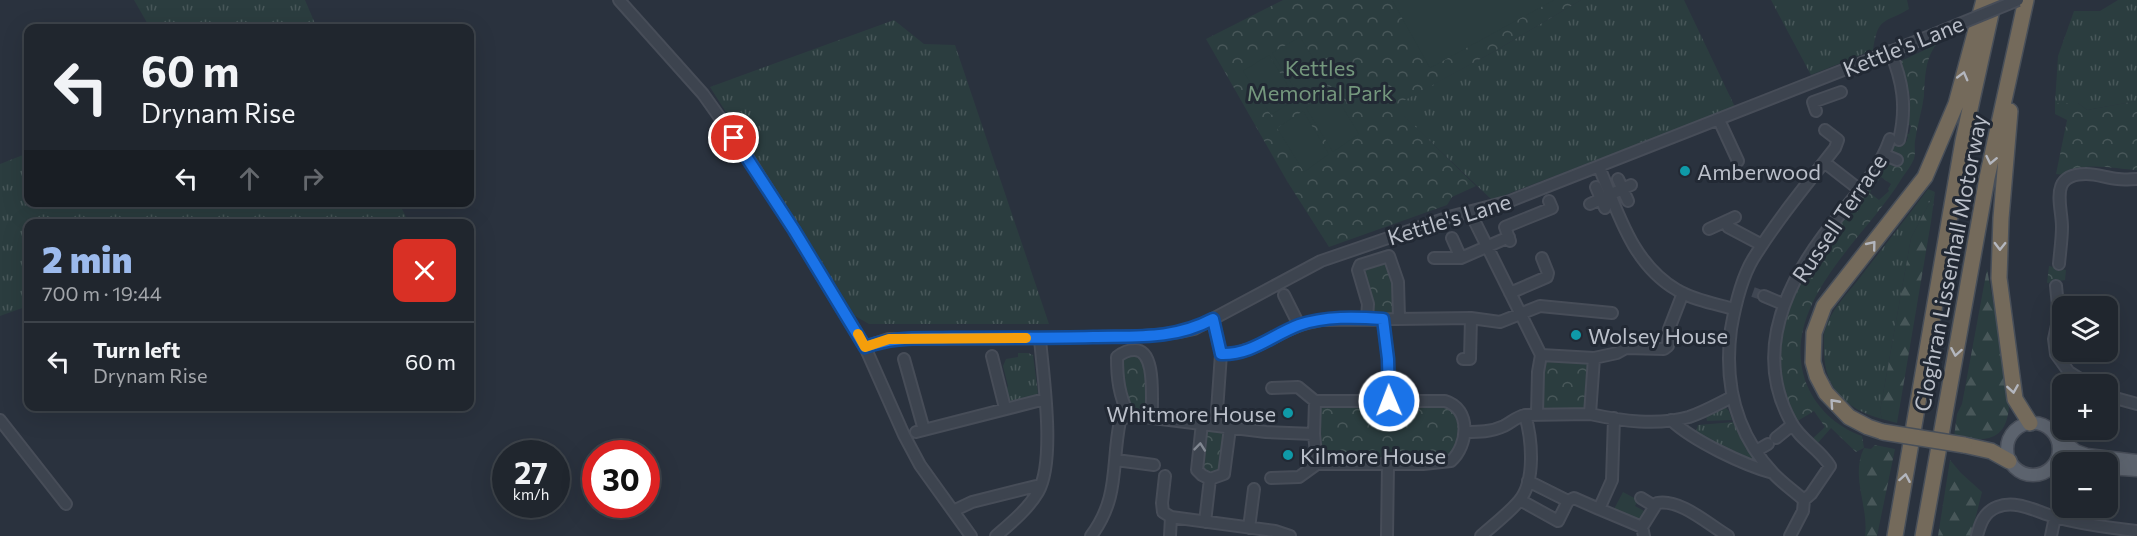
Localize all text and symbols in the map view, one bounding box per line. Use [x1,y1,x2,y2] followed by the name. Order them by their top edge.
[1839,10,1967,82] street label: Kettle's Lane
[141,44,240,96] text: 60 m
[42,48,120,126] icon: left
[1247,54,1393,106] park label: Kettles Memorial Park
[1956,71,1969,81] one-way arrow
[141,96,296,129] text: Drynam Rise
[708,112,759,163] pin
[1908,112,1992,414] street label: Cloghran Lissenhall Motorway
[717,121,750,154] icon: arrive
[1786,149,1892,287] street label: Russell Terrace
[1985,155,1998,165] one-way arrow
[1697,158,1821,185] place label: Amberwood
[170,162,203,195] icon: left
[233,162,266,195] icon: ahead
[296,162,329,195] icon: right
[1678,164,1692,178] marker: Amberwood
[1384,187,1514,251] street label: Kettle's Lane
[42,236,132,280] text: 2 min
[393,239,456,302] button: close
[1865,241,1876,252] one-way arrow
[1994,241,2006,250] one-way arrow
[42,281,162,305] text: 700 m · 19:44
[2052,296,2118,518] map controls
[2052,296,2118,362] button: layers
[1588,322,1728,349] place label: Wolsey House
[1569,328,1583,342] marker: Wolsey House
[93,336,180,363] text: Turn left
[42,345,75,378] icon: left
[1950,346,1963,356] one-way arrow
[405,348,456,375] text: 60 m
[93,363,207,387] text: Drynam Rise
[1357,369,1421,433] position arrow
[2052,374,2118,440] button: +
[2007,384,2019,393] one-way arrow
[1830,399,1841,409] one-way arrow
[1106,400,1276,427] place label: Whitmore House
[1281,406,1295,420] marker: Whitmore House
[582,440,660,518] speed limit sign: 30
[1193,442,1205,452] one-way arrow
[1300,442,1446,469] place label: Kilmore House
[1281,448,1295,462] marker: Kilmore House
[2052,452,2118,518] button: −
[514,453,548,490] text: 27
[1898,474,1911,484] one-way arrow
[513,485,549,503] text: km/h

